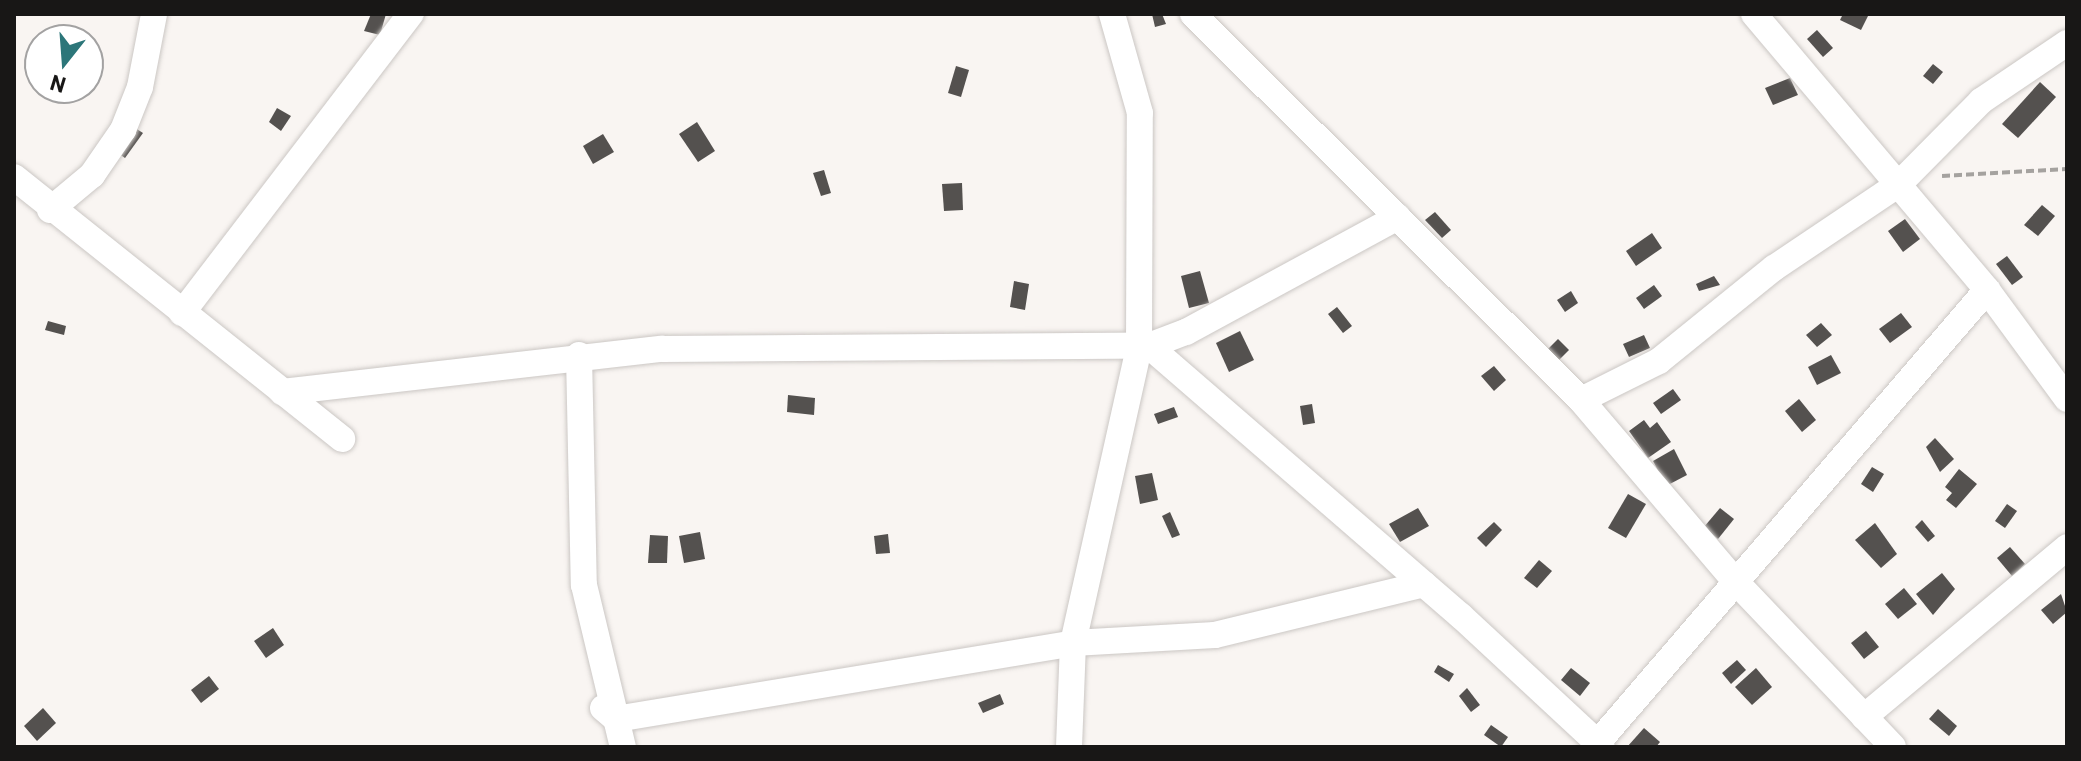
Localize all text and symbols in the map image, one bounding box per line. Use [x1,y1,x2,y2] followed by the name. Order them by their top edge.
[24,24,104,104] north arrow
[47,70,68,100] text: N

